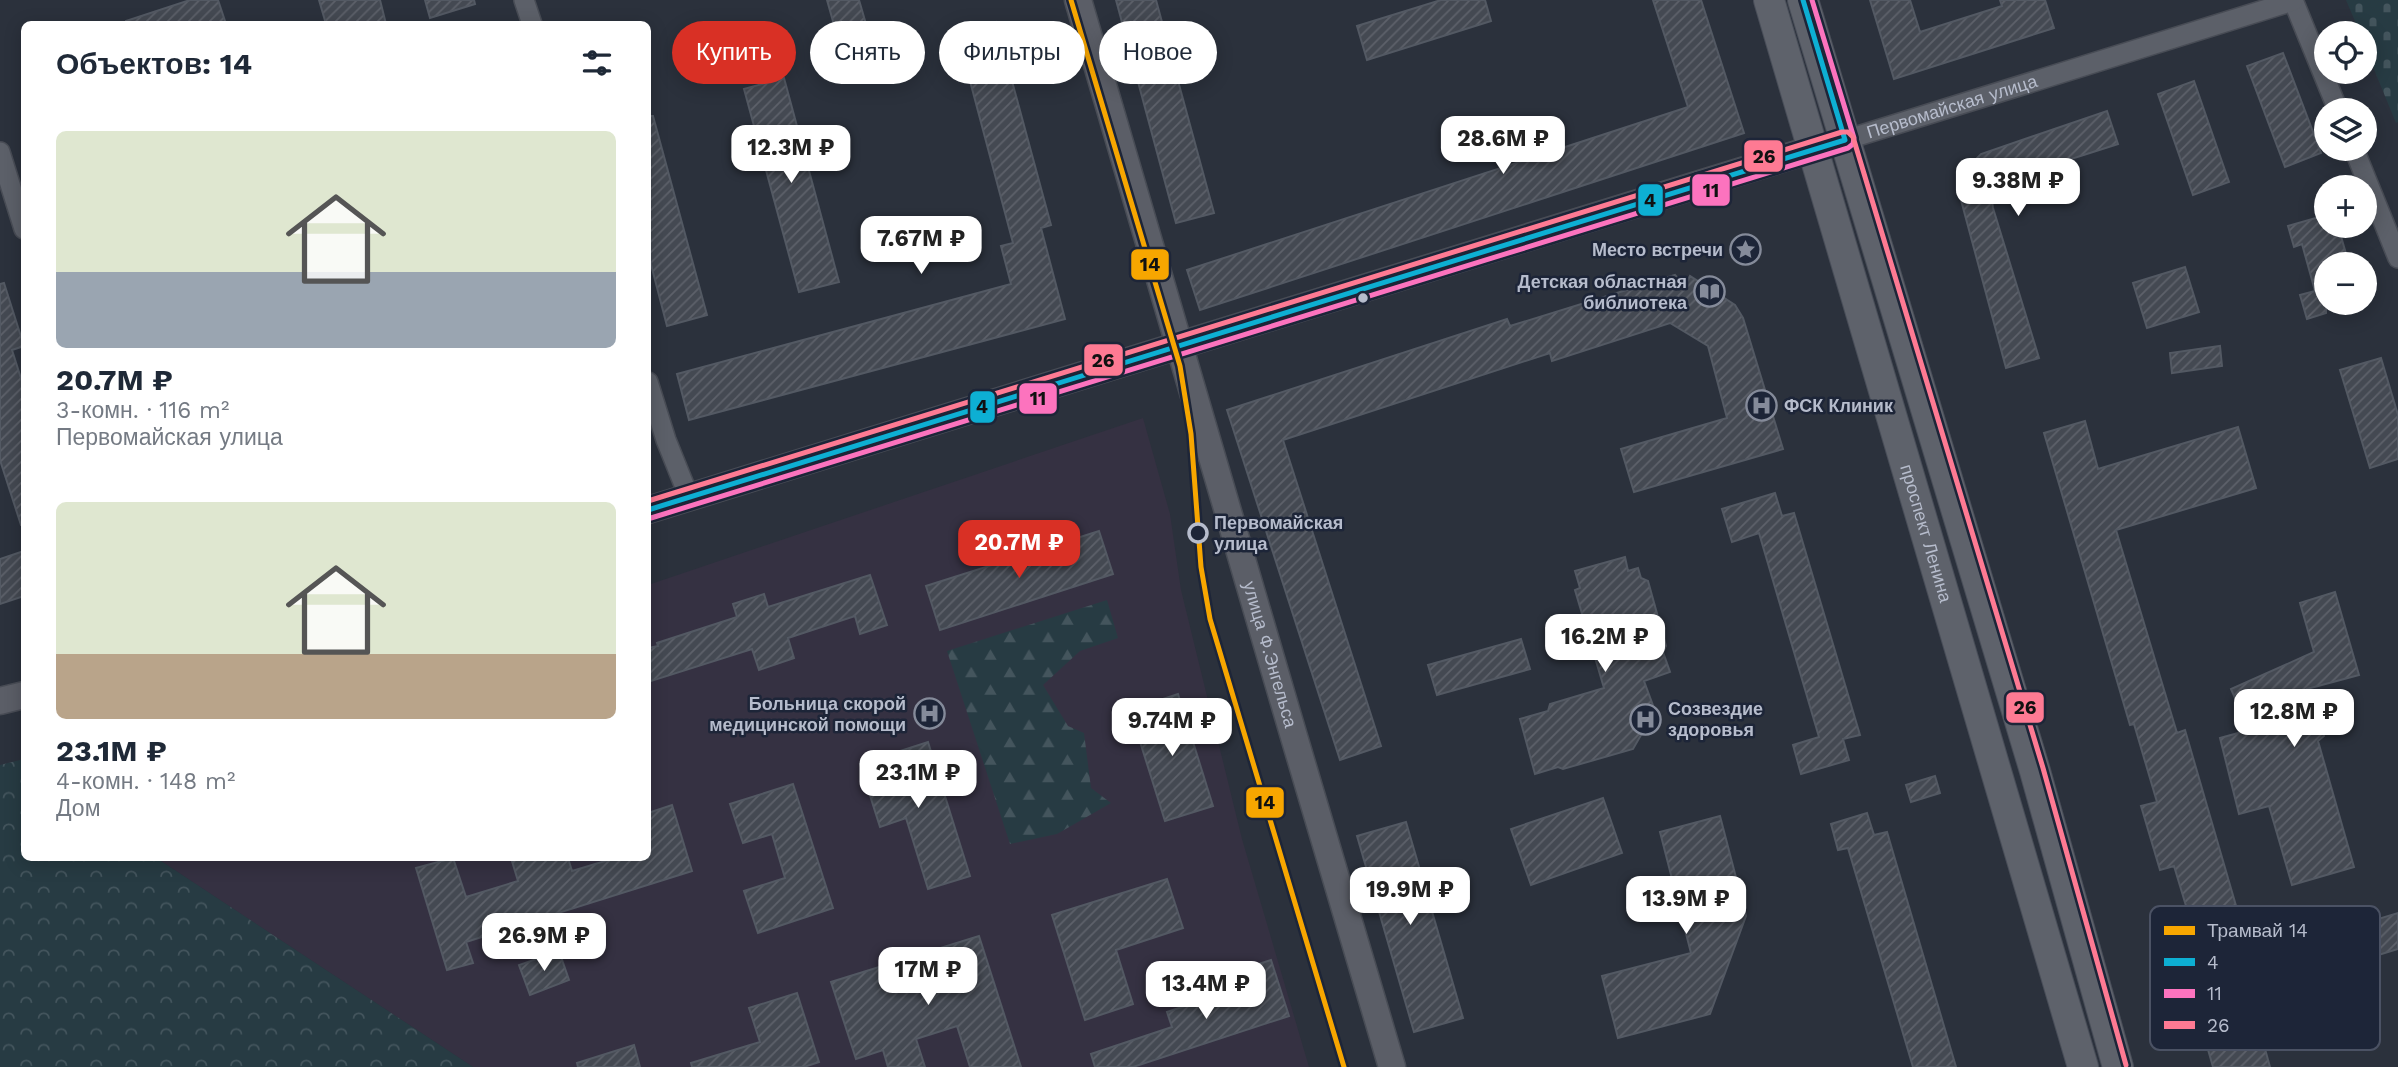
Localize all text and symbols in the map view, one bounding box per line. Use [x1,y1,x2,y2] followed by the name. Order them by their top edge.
[672,21,796,84] chip: Купить
[810,21,925,84] chip: Снять
[939,21,1085,84] chip: Фильтры
[1099,21,1217,84] chip: Новое
[2314,21,2377,315] map controls
[2314,21,2377,84] button: locate
[578,44,616,82] icon: filters
[56,46,252,81] text: Объектов: 14
[1864,70,2041,143] street label: Первомайская улица
[2314,98,2377,161] button: layers
[1438,116,1568,176] pin: 28.6M ₽
[726,125,856,185] pin: 12.3M ₽
[1457,125,1549,152] text: 28.6M ₽
[747,134,835,161] text: 12.3M ₽
[1743,139,1784,173] line badge: 26
[1752,145,1776,168] text: 26
[1953,158,2083,218] pin: 9.38M ₽
[1972,167,2064,194] text: 9.38M ₽
[1691,173,1731,207] line badge: 11
[2314,175,2377,238] button: +
[273,176,399,302] icon: home
[1703,179,1719,202] text: 11
[1637,183,1664,217] line badge: 4
[1644,189,1656,212] text: 4
[856,216,986,276] pin: 7.67M ₽
[877,225,965,252] text: 7.67M ₽
[1729,233,1763,267] place icon: Место встречи
[1592,239,1723,260] place label: Место встречи
[1130,248,1170,281] line badge: 14
[2314,252,2377,315] button: −
[1140,253,1160,276] text: 14
[1518,271,1688,313] place label: Детская областная библиотека
[1693,275,1727,309] library icon: Детская областная библиотека
[1356,291,1370,305] unlabelled marker
[1083,343,1124,377] line badge: 26
[1091,349,1115,372] text: 26
[56,362,173,397] text: 20.7M ₽
[1018,382,1058,415] line badge: 11
[1030,387,1046,410] text: 11
[1744,389,1778,423] hospital icon: ФСК Клиник
[969,390,996,424] line badge: 4
[976,395,988,418] text: 4
[1784,395,1894,416] place label: ФСК Клиник
[56,397,229,424] text: 3-комн. · 116 m²
[56,424,283,451] text: Первомайская улица
[1896,462,1957,606] street label: проспект Ленина
[1214,512,1343,554] place label: Первомайская улица
[954,520,1084,580] pin: 20.7M ₽
[1188,523,1208,543] marker: Первомайская улица
[974,529,1064,556] text: 20.7M ₽
[273,547,399,673] icon: home
[1239,579,1302,731] street label: улица Ф.Энгельса
[1540,614,1670,674] pin: 16.2M ₽
[1561,623,1649,650] text: 16.2M ₽
[2229,690,2359,749] pin: 12.8M ₽
[2005,691,2045,724] line badge: 26
[709,693,906,735] place label: Больница скорой медицинской помощи
[2013,696,2037,719] text: 26
[912,697,946,731] hospital icon: Больница скорой медицинской помощи
[1107,698,1237,758] pin: 9.74M ₽
[1668,698,1763,740] place label: Созвездие здоровья
[2250,698,2338,725] text: 12.8M ₽
[1628,702,1662,736] hospital icon: Созвездие здоровья
[1128,707,1216,734] text: 9.74M ₽
[56,733,167,768] text: 23.1M ₽
[853,750,983,810] pin: 23.1M ₽
[876,759,960,786] text: 23.1M ₽
[56,768,235,795] text: 4-комн. · 148 m²
[1245,786,1285,819] line badge: 14
[1255,791,1275,814] text: 14
[56,795,100,822] text: Дом
[1345,867,1475,927] pin: 19.9M ₽
[1366,876,1454,903] text: 19.9M ₽
[1621,876,1751,936] pin: 13.9M ₽
[1642,885,1730,912] text: 13.9M ₽
[2150,906,2380,1050] legend
[479,914,609,973] pin: 26.9M ₽
[2207,919,2308,942] text: Трамвай 14
[498,922,590,949] text: 26.9M ₽
[879,948,977,1007] pin: 17M ₽
[2207,951,2219,974] text: 4
[894,956,962,983] text: 17M ₽
[1141,962,1271,1021] pin: 13.4M ₽
[1162,970,1250,997] text: 13.4M ₽
[2207,982,2222,1005] text: 11
[2207,1014,2230,1037] text: 26

